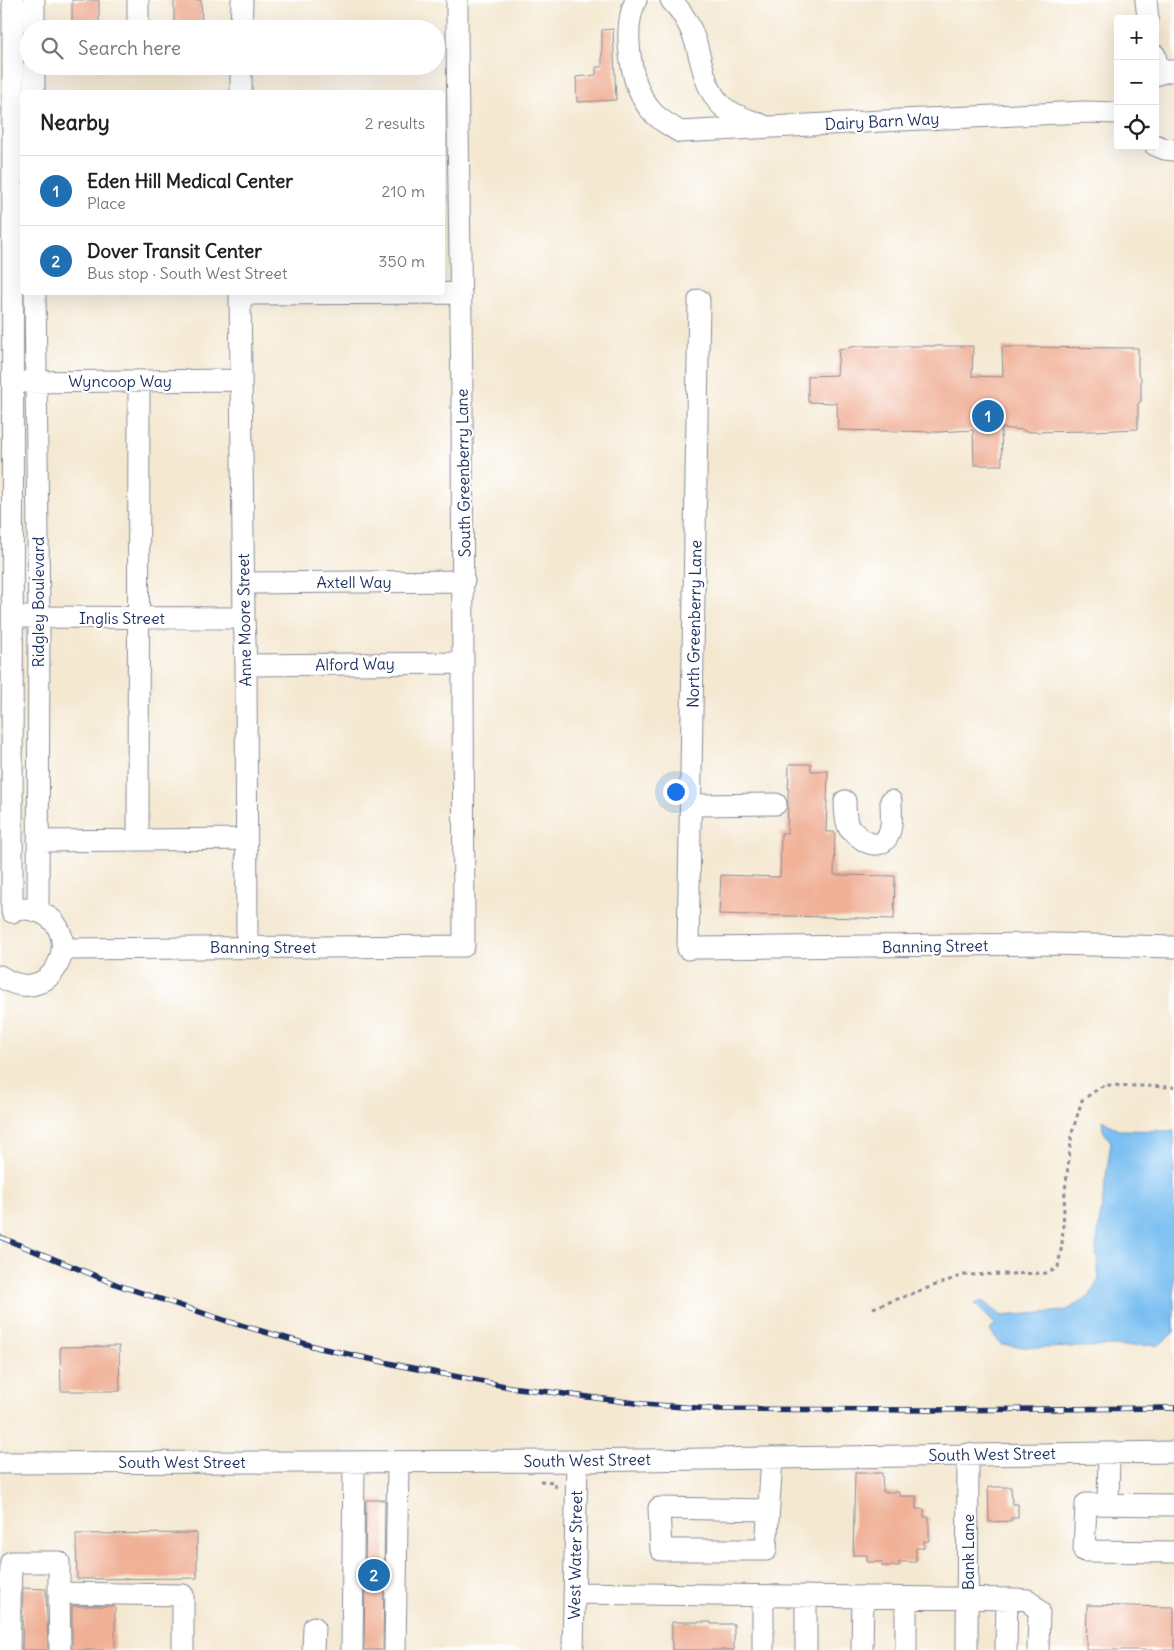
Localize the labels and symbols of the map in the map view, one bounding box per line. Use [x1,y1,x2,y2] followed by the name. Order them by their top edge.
[824,108,940,134] street label: Dairy Barn Way
[68,371,172,391] street label: Wyncoop Way
[452,388,474,558] street label: South Greenberry Lane
[972,397,1004,435] pin: 1
[28,537,48,667] street label: Ridgley Boulevard
[683,540,705,708] street label: North Greenberry Lane
[233,553,255,687] street label: Anne Moore Street
[316,572,392,592] street label: Axtell Way
[79,608,166,628] street label: Inglis Street
[315,653,395,675] street label: Alford Way
[663,779,689,805] your location
[882,935,989,957] street label: Banning Street
[210,937,317,957] street label: Banning Street
[928,1443,1056,1465] street label: South West Street
[523,1449,651,1471] street label: South West Street
[118,1452,246,1472] street label: South West Street
[564,1490,586,1620] street label: West Water Street
[958,1514,978,1590] street label: Bank Lane
[358,1556,390,1594] pin: 2

